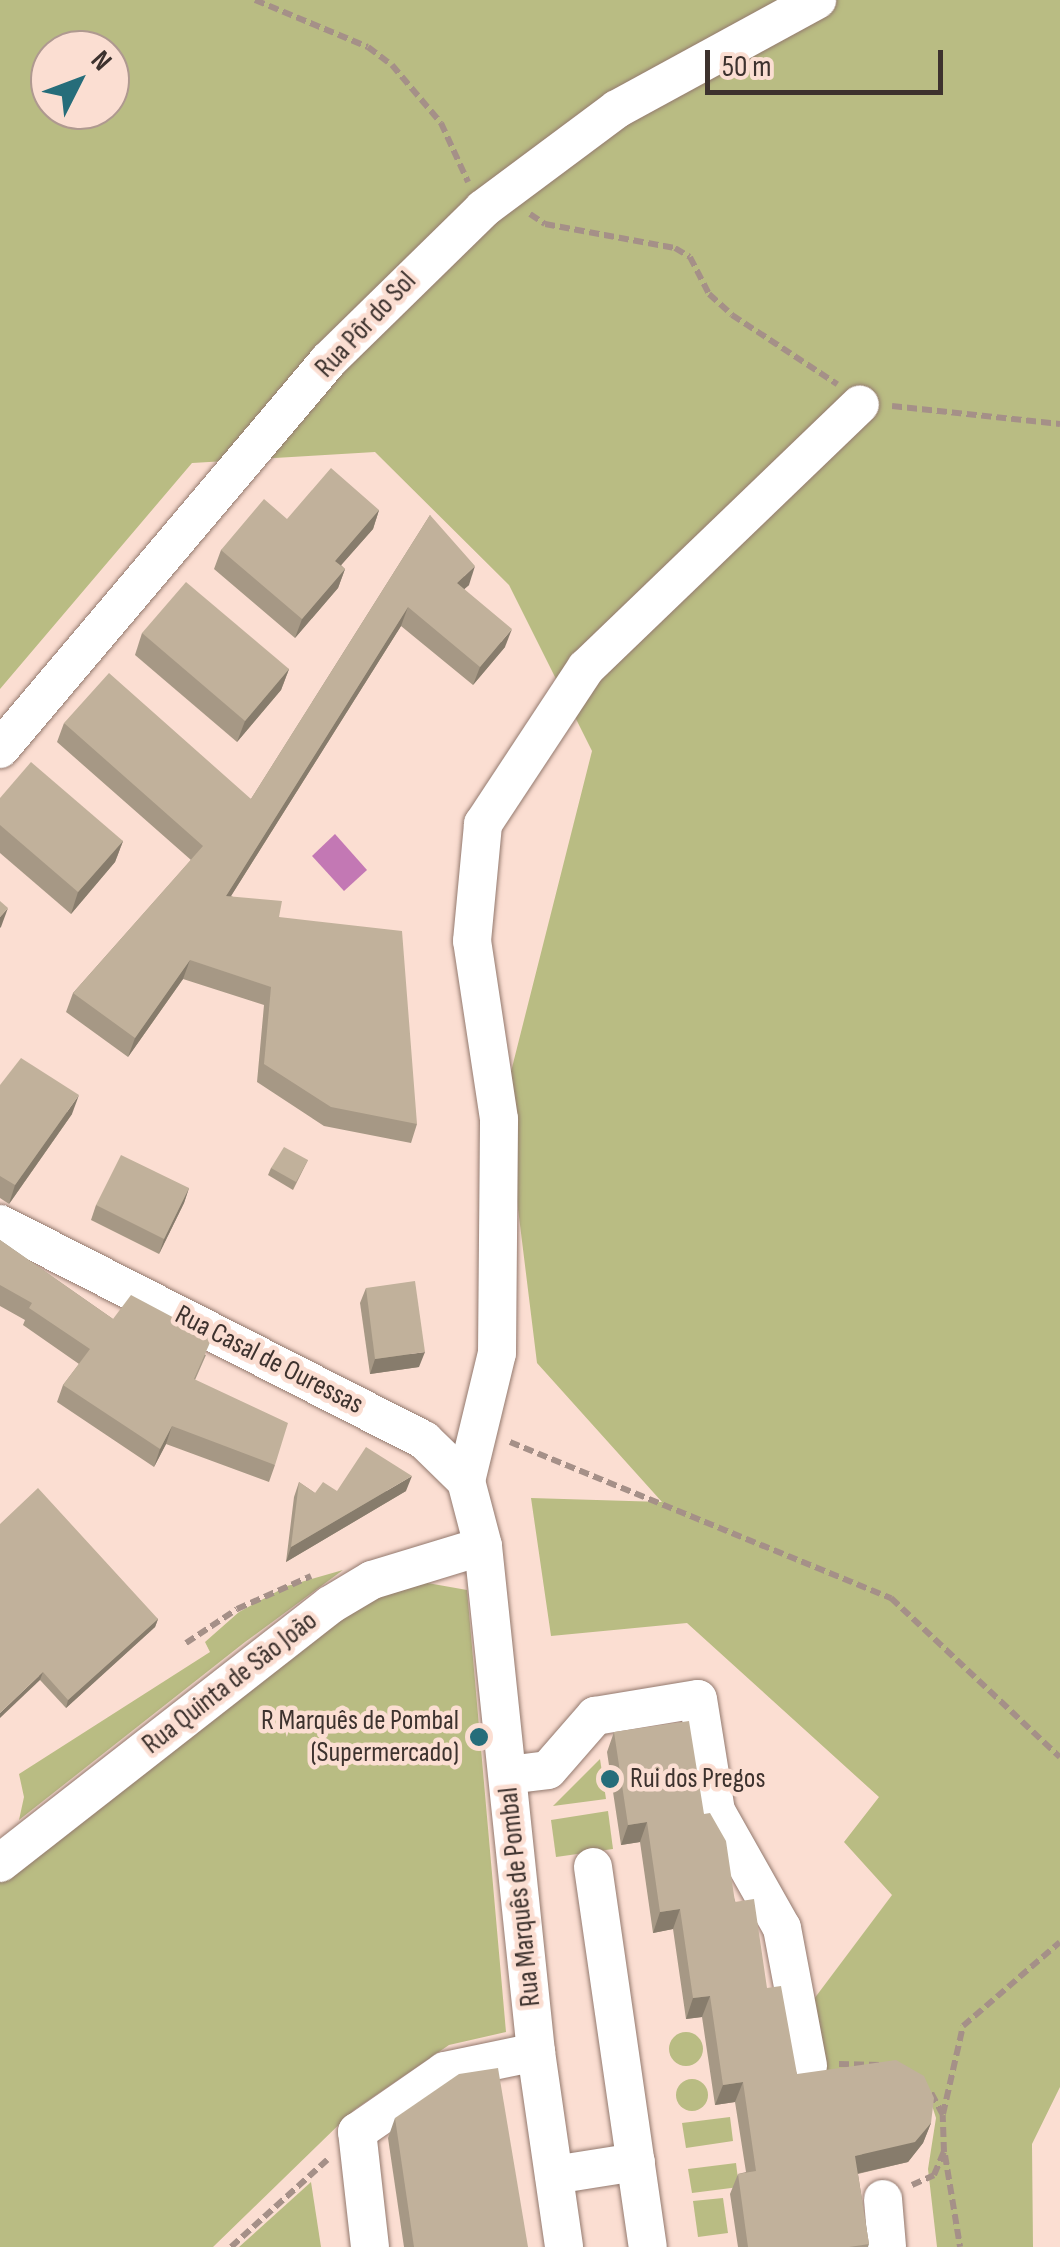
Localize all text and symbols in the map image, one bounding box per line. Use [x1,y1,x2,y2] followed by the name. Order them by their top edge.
[30,30,130,130] north arrow
[710,30,948,92] scale bar
[84,44,118,78] text: N
[722,49,771,85] text: 50 m
[309,265,423,385] street label: Rua Pôr do Sol
[169,1298,369,1422] street label: Rua Casal de Ouressas
[136,1604,324,1762] street label: Rua Quinta de São João
[261,1704,459,1770] place label: R Marquês de Pombal (Supermercado)
[468,1726,490,1748] marker: R Marquês de Pombal (Supermercado)
[630,1762,765,1796] place label: Rui dos Pregos
[599,1768,621,1790] marker: Rui dos Pregos
[492,1786,548,2008] street label: Rua Marquês de Pombal

